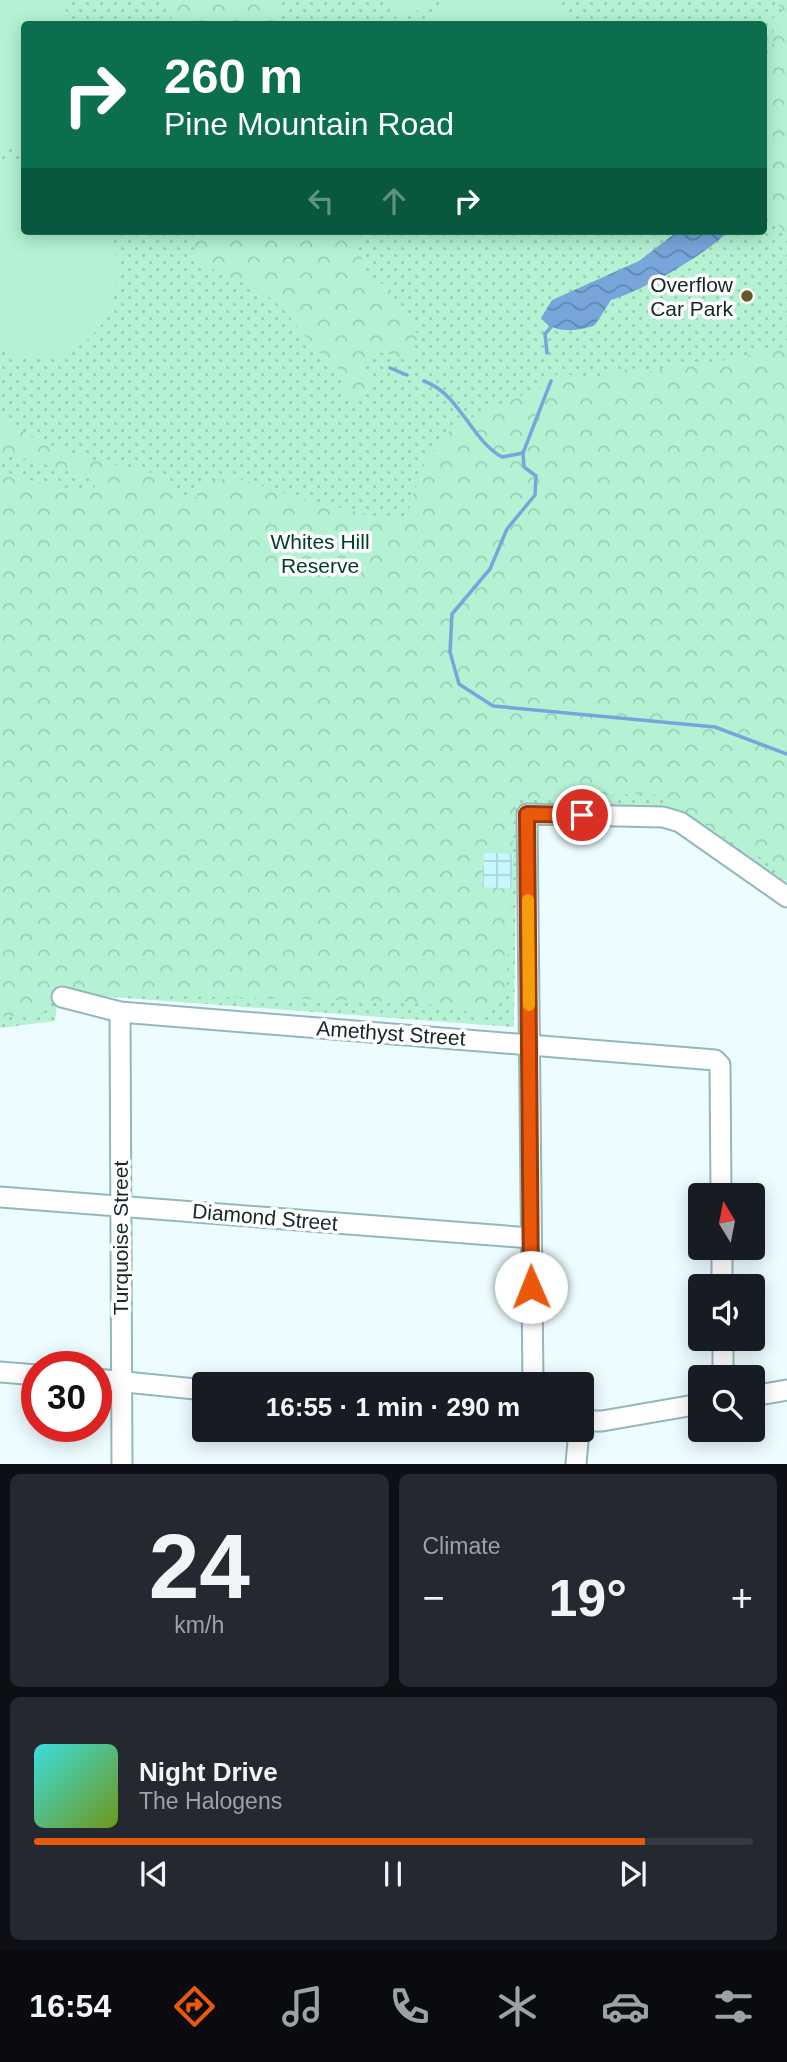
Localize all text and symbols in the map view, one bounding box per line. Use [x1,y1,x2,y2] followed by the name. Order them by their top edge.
[49,49,140,140] icon: right
[164,49,303,103] text: 260 m
[164,106,454,142] text: Pine Mountain Road
[302,182,340,220] icon: left
[375,182,413,220] icon: ahead
[448,182,486,220] icon: right
[650,273,734,320] place label: Overflow Car Park
[739,288,755,304] marker: Overflow Car Park
[270,530,370,577] park label: Whites Hill Reserve
[552,785,612,845] pin
[563,796,601,834] icon: arrive
[316,1016,466,1050] street label: Amethyst Street
[109,1161,132,1315] street label: Turquoise Street
[688,1183,765,1260] north arrow
[688,1183,765,1442] map controls
[191,1199,339,1235] street label: Diamond Street
[494,1250,568,1324] position arrow
[688,1274,765,1351] button: sound
[21,1351,112,1442] speed limit sign: 30
[688,1365,765,1442] button: search
[266,1392,520,1422] text: 16:55 · 1 min · 290 m
[149,1516,250,1617] text: 24
[423,1533,500,1559] text: Climate
[548,1569,627,1627] text: 19°
[423,1577,445,1619] text: −
[731,1577,753,1619] text: +
[174,1612,224,1638] text: km/h
[139,1757,278,1787] text: Night Drive
[139,1788,282,1814] text: The Halogens
[135,1855,173,1893] icon: previous
[374,1855,412,1893] icon: pause
[614,1855,652,1893] icon: next
[170,1982,219,2031] icon: directions
[278,1982,327,2031] icon: music
[385,1982,434,2031] icon: phone
[493,1982,542,2031] icon: climate
[601,1982,650,2031] icon: car
[709,1982,758,2031] icon: filters
[29,1988,111,2024] text: 16:54

